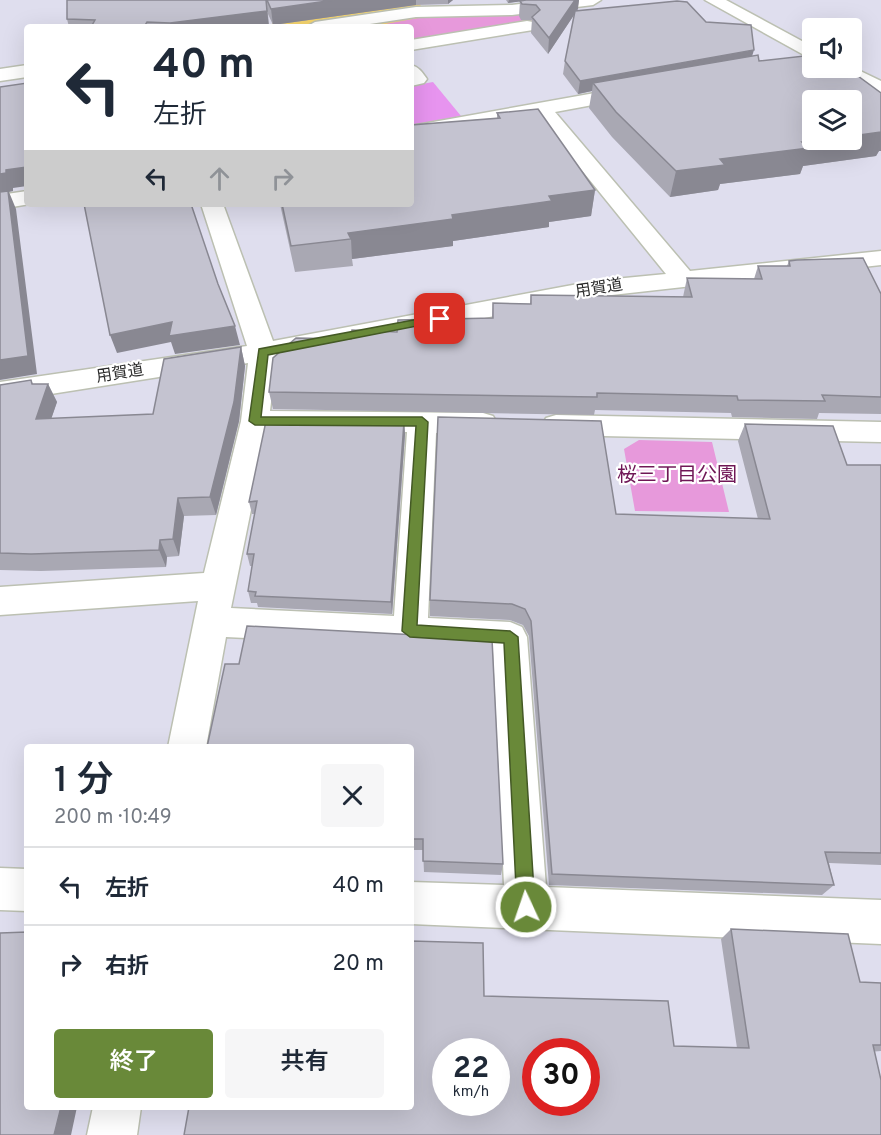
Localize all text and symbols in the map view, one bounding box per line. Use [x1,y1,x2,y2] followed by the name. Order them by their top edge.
[802,18,862,150] map controls
[802,18,862,78] button: sound
[153,40,255,93] text: 40 m
[54,48,132,126] icon: left
[802,90,862,150] button: layers
[153,99,207,133] text: 左折
[140,162,173,195] icon: left
[203,162,236,195] icon: ahead
[266,162,299,195] icon: right
[574,275,624,303] street label: 用賀道
[414,293,465,344] pin
[423,302,456,335] icon: arrive
[95,360,145,388] street label: 用賀道
[617,463,737,489] park label: 桜三丁目公園
[54,759,113,805] text: 1 分
[321,764,384,827] button: close
[54,805,172,831] text: 200 m · 10:49
[54,870,87,903] icon: left
[332,873,384,900] text: 40 m
[494,875,558,939] position arrow
[105,876,149,903] text: 左折
[54,948,87,981] icon: right
[333,951,384,978] text: 20 m
[105,954,149,981] text: 右折
[54,1029,213,1098] button: 終了
[225,1029,384,1098] button: 共有
[522,1038,600,1116] speed limit sign: 30
[453,1051,489,1088] text: 22
[453,1083,489,1102] text: km/h

